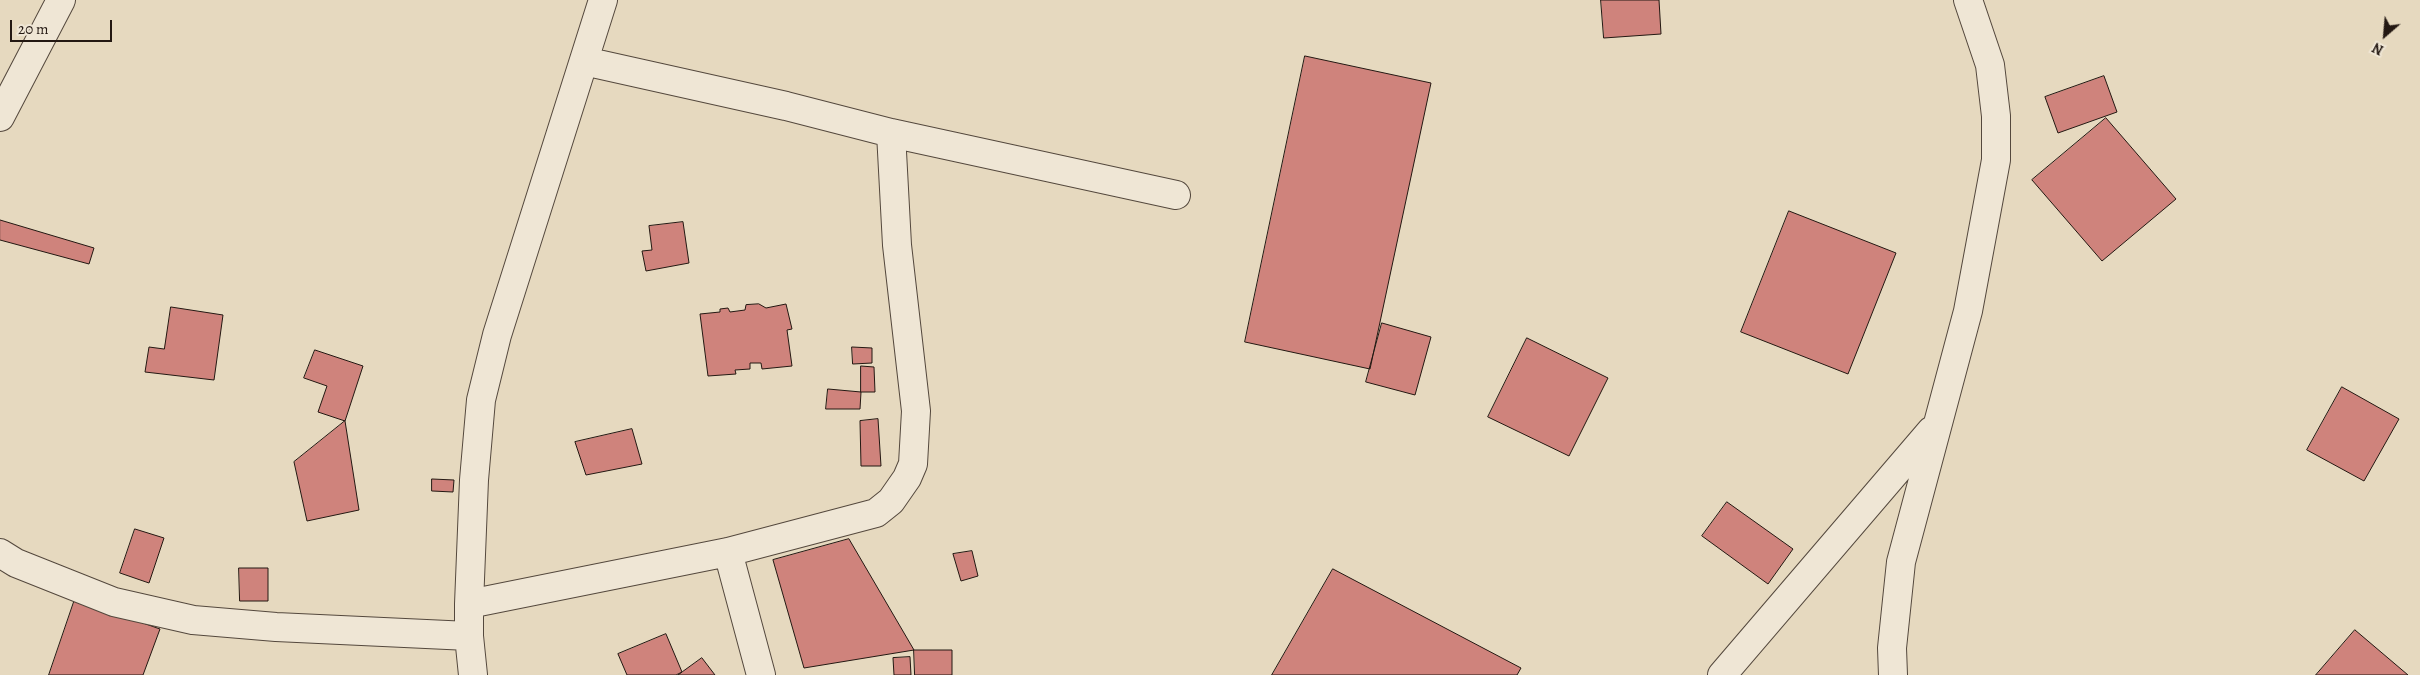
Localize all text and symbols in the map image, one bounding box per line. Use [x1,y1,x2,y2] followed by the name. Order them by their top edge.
[12,10,115,42] scale bar
[2360,10,2410,60] north arrow
[18,19,49,39] text: 20 m
[2369,38,2387,60] text: N

